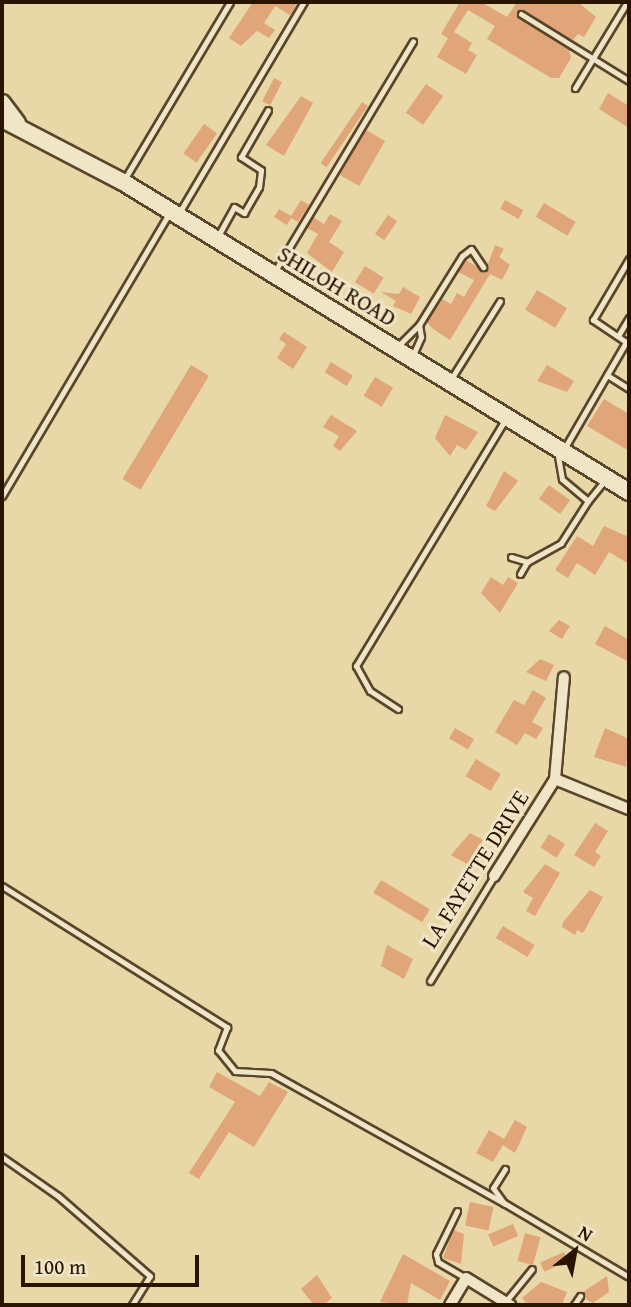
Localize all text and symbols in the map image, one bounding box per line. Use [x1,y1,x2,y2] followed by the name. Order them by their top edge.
[273,240,401,332] street label: SHILOH ROAD
[415,785,535,953] street label: LA FAYETTE DRIVE
[540,1216,610,1286] north arrow
[573,1218,598,1248] text: N
[24,1240,203,1284] scale bar
[34,1251,86,1282] text: 100 m

